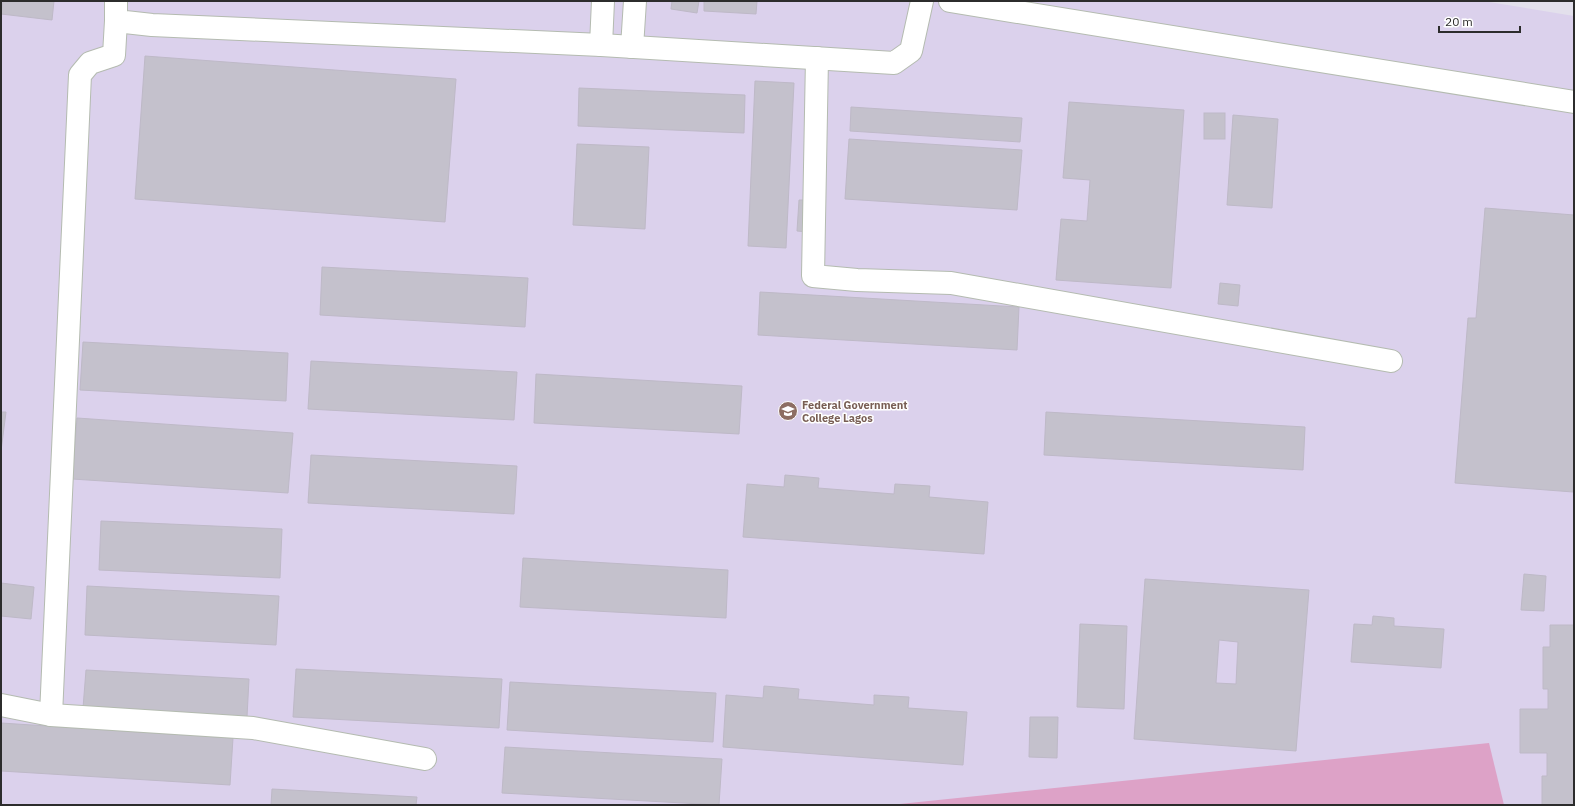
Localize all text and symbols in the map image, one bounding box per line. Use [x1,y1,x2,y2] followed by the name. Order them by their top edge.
[1439,8,1520,34] scale bar
[1445,14,1473,29] text: 20 m
[802,398,907,425] place label: Federal Government College Lagos
[777,400,799,422] school or university icon: Federal Government College Lagos

